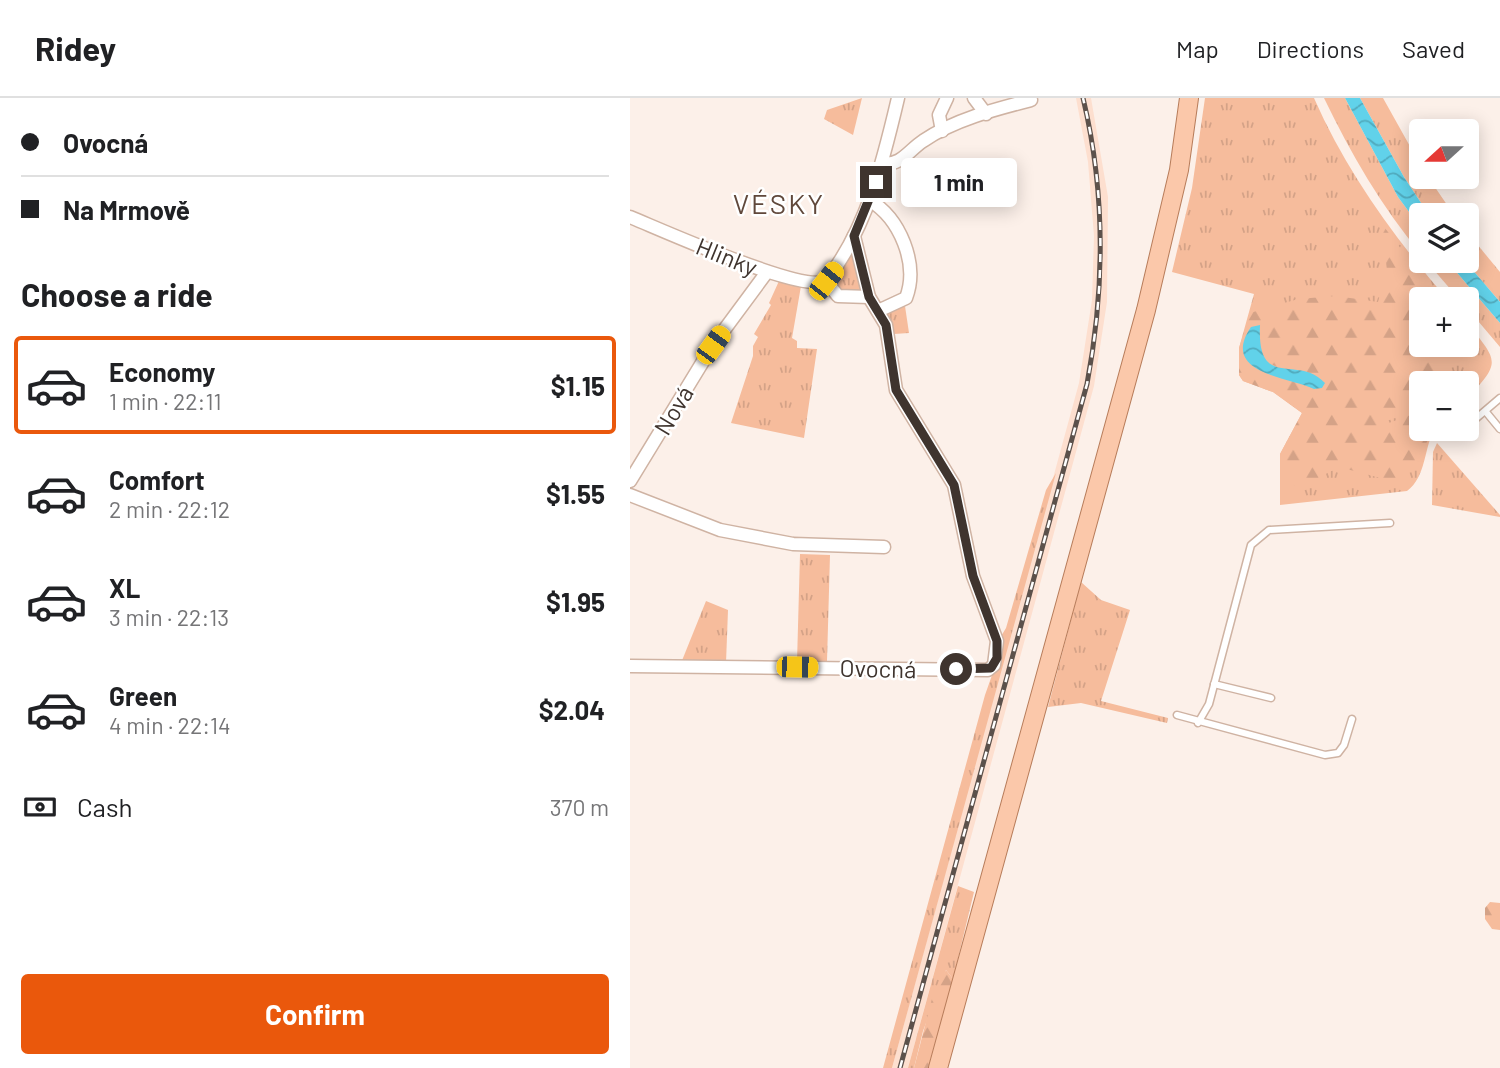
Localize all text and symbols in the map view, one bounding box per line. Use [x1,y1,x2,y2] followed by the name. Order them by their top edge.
[35,28,116,68] text: Ridey
[1176,34,1219,63] text: Map
[1257,34,1364,63] text: Directions
[1402,34,1465,63] text: Saved
[1409,119,1479,189] north arrow
[1409,119,1479,441] map controls
[63,127,148,158] text: Ovocná
[900,158,1016,206] callout: 1 min
[860,166,892,198] route end
[934,168,984,196] text: 1 min
[733,186,825,220] district label: VÉSKY
[63,194,190,225] text: Na Mrmově
[1409,203,1479,273] button: layers
[692,231,762,281] street label: Hlinky
[805,258,848,304] car
[21,275,213,313] text: Choose a ride
[1409,287,1479,357] button: +
[693,322,734,368] car
[25,354,88,417] icon: car
[109,356,215,387] text: Economy
[551,370,605,401] text: $1.15
[1409,371,1479,441] button: −
[647,380,699,440] street label: Nová
[109,387,222,415] text: 1 min · 22:11
[25,462,88,525] icon: car
[109,464,205,495] text: Comfort
[546,478,605,509] text: $1.55
[109,495,230,523] text: 2 min · 22:12
[25,570,88,633] icon: car
[109,572,140,603] text: XL
[546,586,605,617] text: $1.95
[109,603,229,631] text: 3 min · 22:13
[839,653,917,683] street label: Ovocná
[940,653,972,685] route start
[776,656,819,678] car
[25,678,88,741] icon: car
[109,680,177,711] text: Green
[539,694,605,725] text: $2.04
[109,711,231,739] text: 4 min · 22:14
[21,788,59,826] icon: cash
[77,791,132,822] text: Cash
[550,793,609,821] text: 370 m
[21,974,609,1054] button: Confirm

